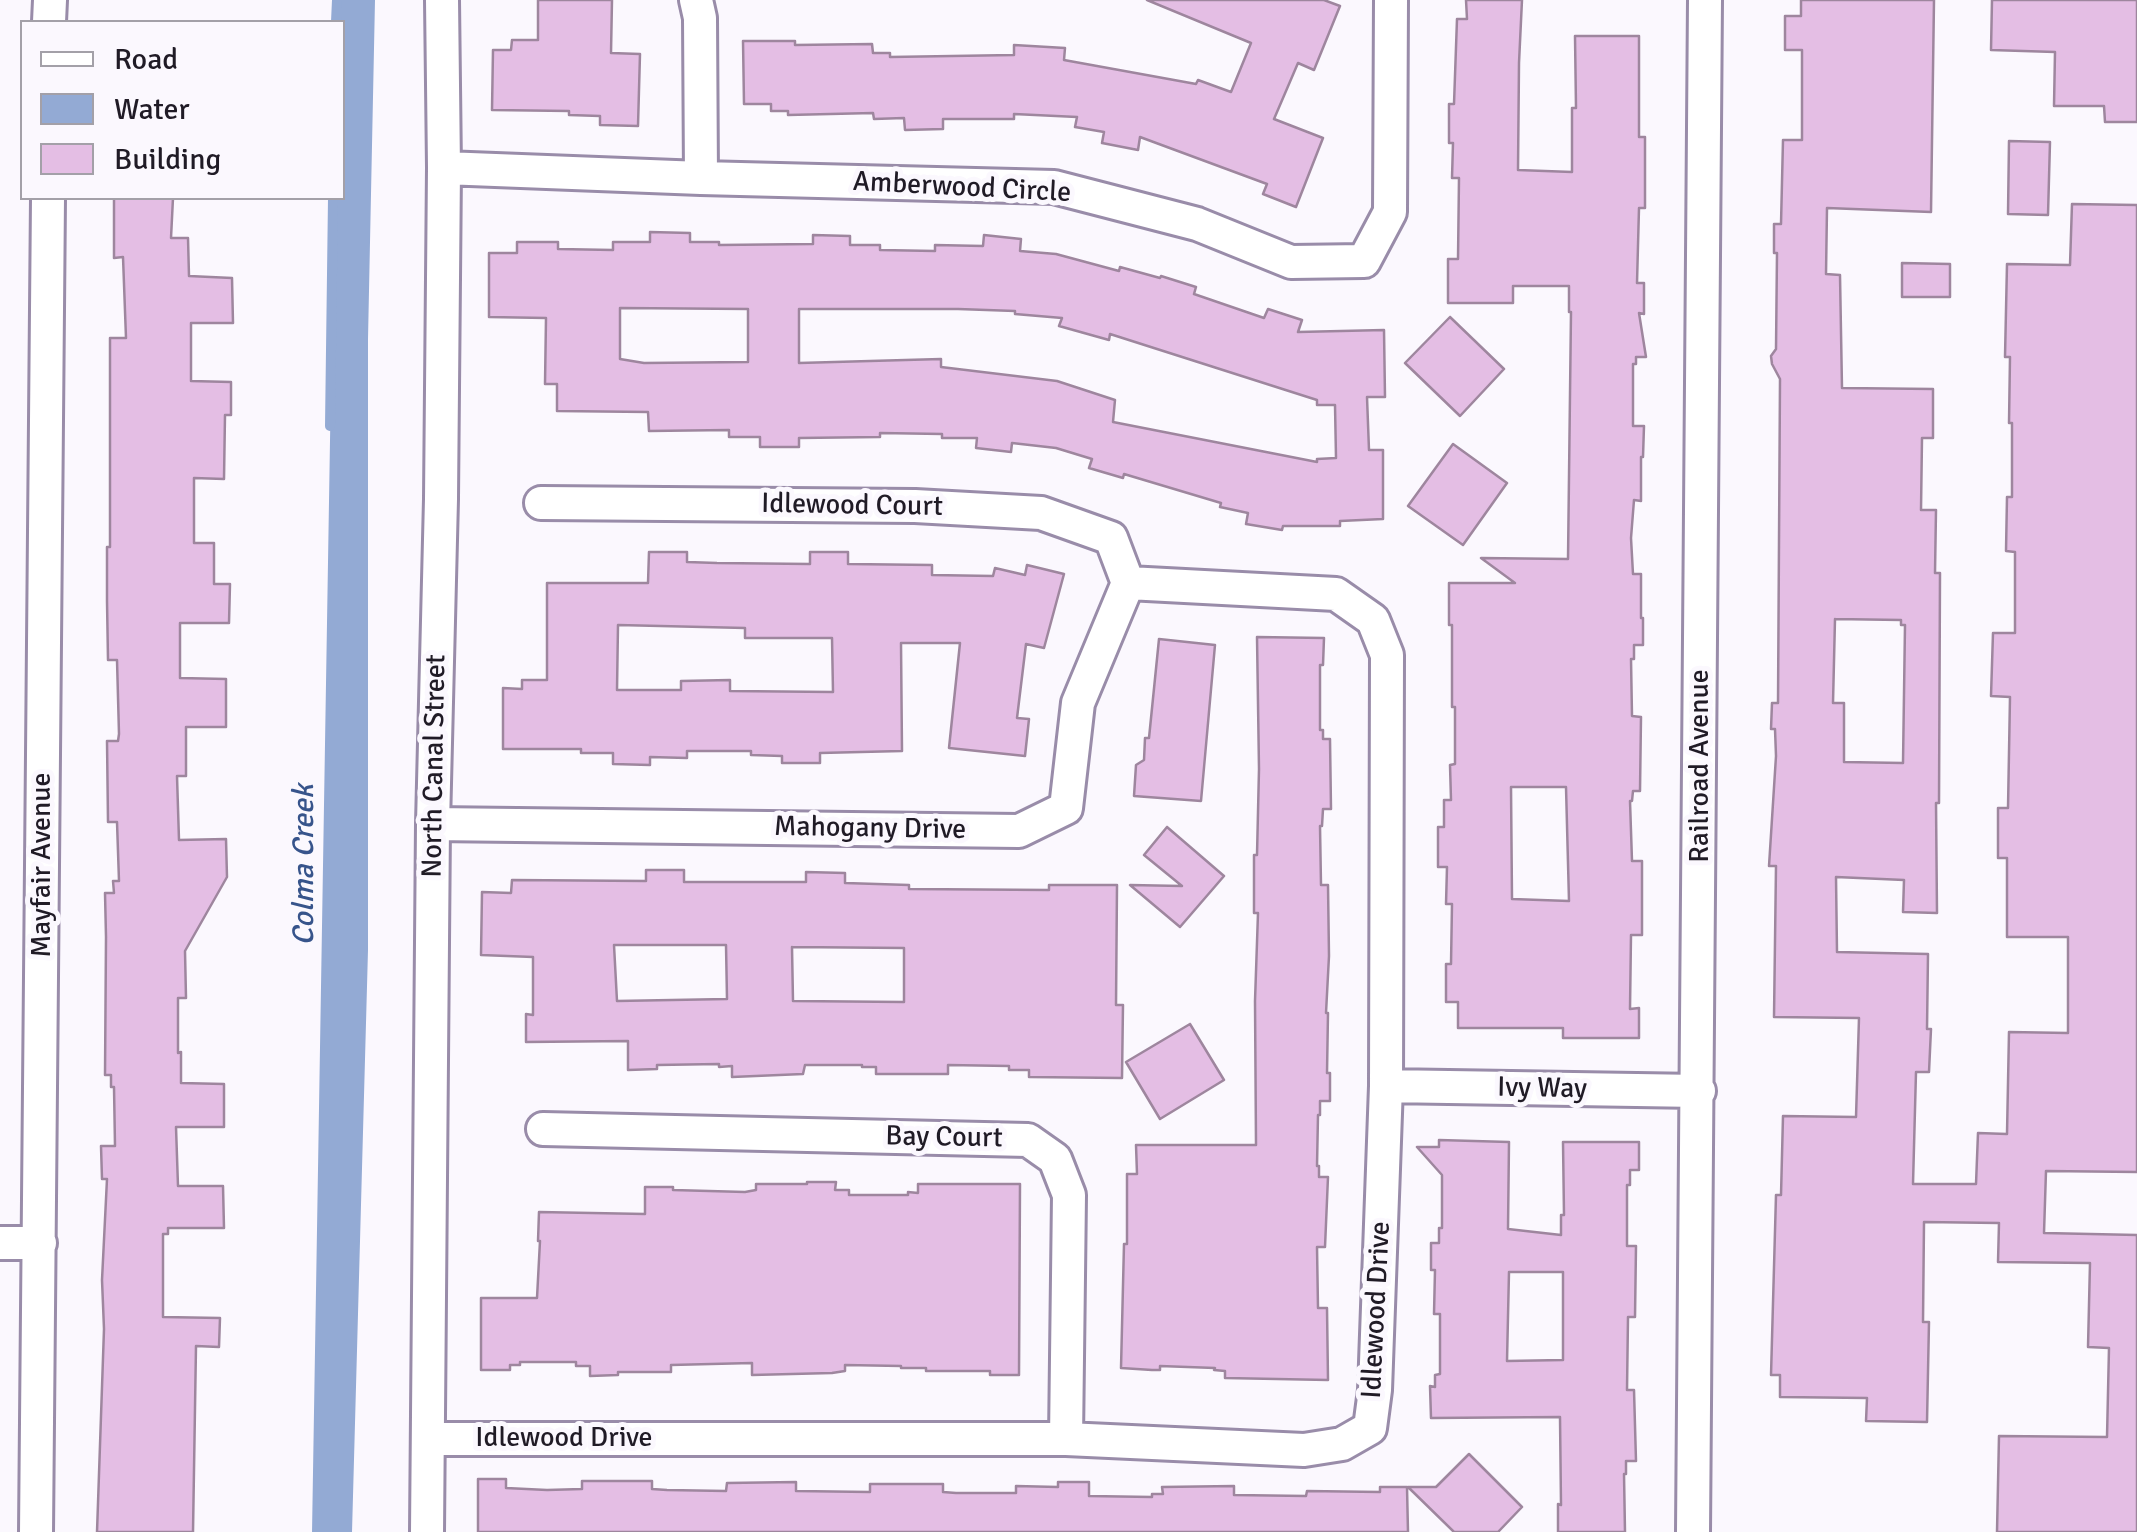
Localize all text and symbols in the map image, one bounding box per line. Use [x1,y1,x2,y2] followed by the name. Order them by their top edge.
[20,20,345,200] legend
[114,41,178,78] text: Road
[114,91,190,128] text: Water
[114,141,221,178] text: Building
[852,166,1072,210] street label: Amberwood Circle
[761,488,943,524] street label: Idlewood Court
[416,654,454,878] street label: North Canal Street
[1684,669,1718,863] street label: Railroad Avenue
[26,772,60,958] street label: Mayfair Avenue
[287,784,323,946] water label: Colma Creek
[774,811,966,847] street label: Mahogany Drive
[1497,1071,1587,1107] street label: Ivy Way
[885,1120,1003,1156] street label: Bay Court
[1356,1221,1398,1399] street label: Idlewood Drive
[475,1422,653,1456] street label: Idlewood Drive

